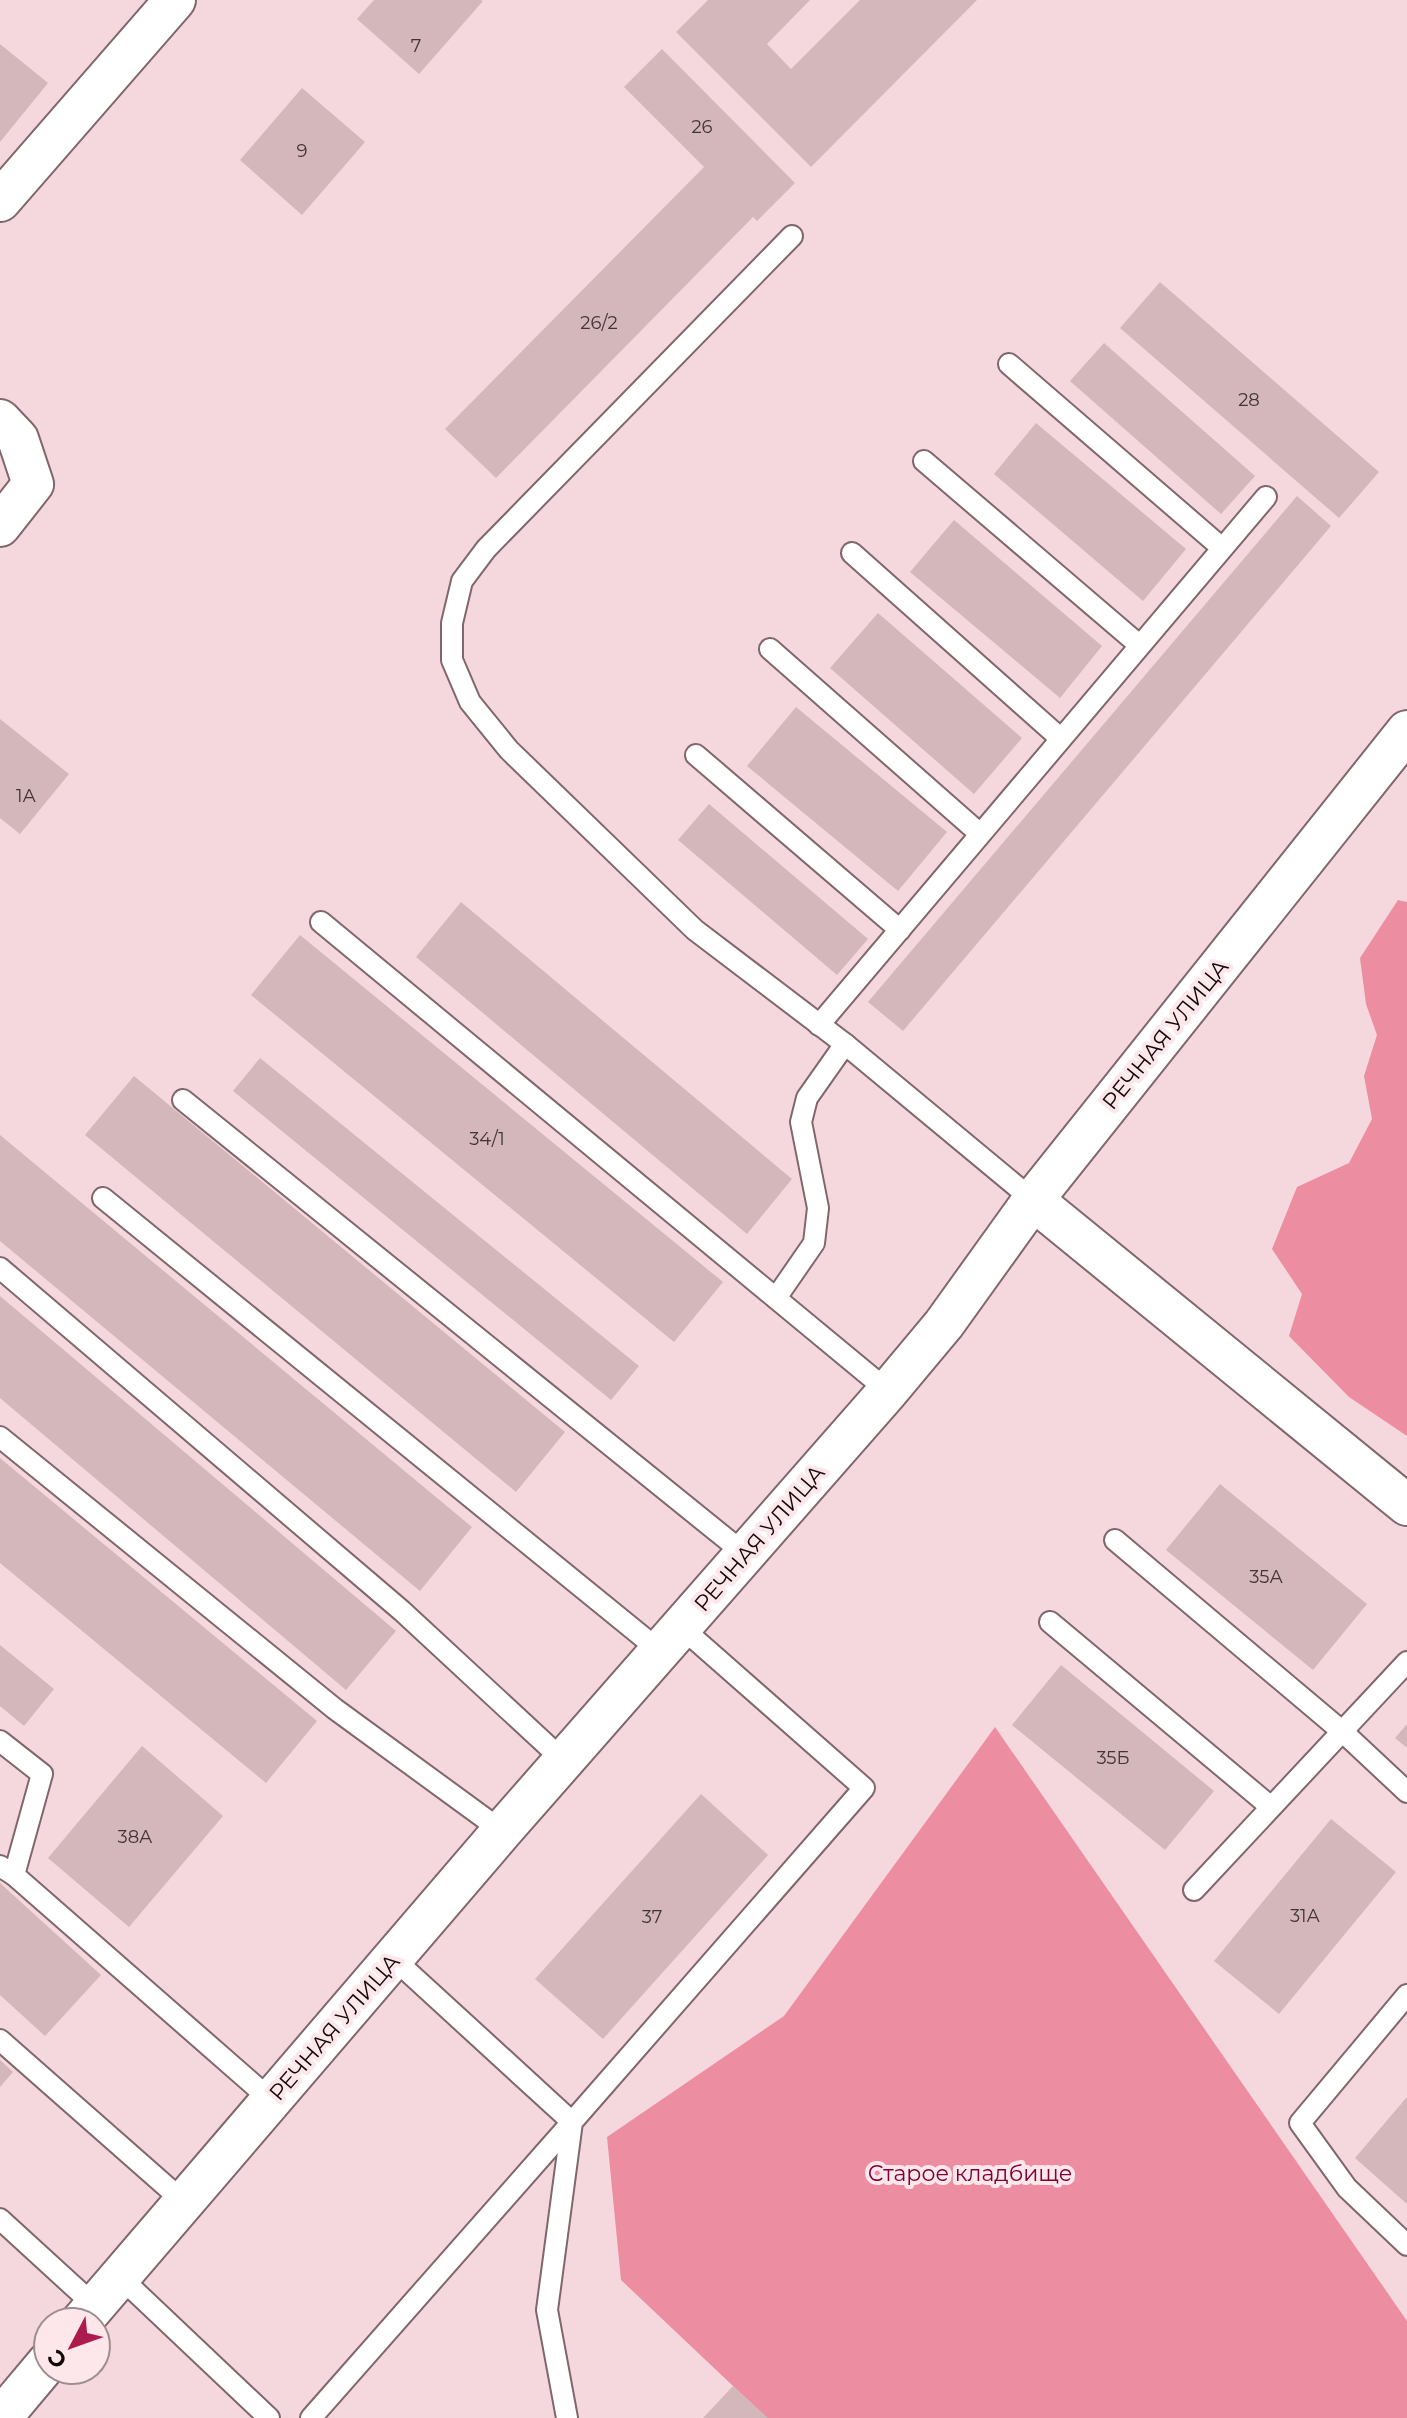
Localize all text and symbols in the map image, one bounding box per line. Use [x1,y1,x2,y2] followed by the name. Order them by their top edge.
[411,35,421,57] house number: 7
[691,116,713,138] house number: 26
[297,140,308,162] house number: 9
[580,312,618,334] house number: 26/2
[1238,389,1260,411] house number: 28
[16,785,37,807] house number: 1А
[1096,953,1235,1115] street label: РЕЧНАЯ УЛИЦА
[469,1128,505,1150] house number: 34/1
[688,1459,831,1617] street label: РЕЧНАЯ УЛИЦА
[1249,1566,1283,1588] house number: 35А
[1096,1747,1130,1769] house number: 35Б
[118,1826,153,1848] house number: 38А
[1290,1905,1321,1927] house number: 31А
[642,1906,662,1928] house number: 37
[263,1948,406,2106] street label: РЕЧНАЯ УЛИЦА
[868,2160,1072,2187] park label: Старое кладбище
[32,2306,112,2386] north arrow
[42,2344,73,2374] text: С

